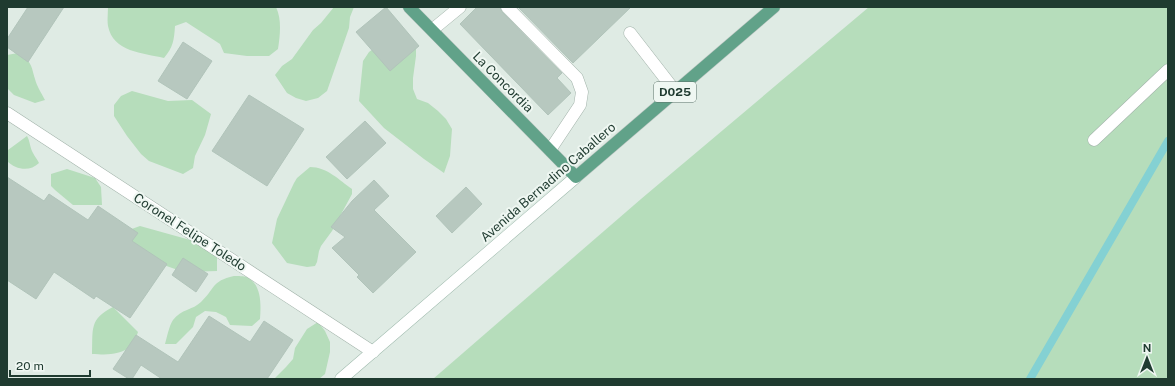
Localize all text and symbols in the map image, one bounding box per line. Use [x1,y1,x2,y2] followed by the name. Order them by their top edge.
[470,49,536,115] street label: La Concordia
[654,82,696,102] road number: D025
[477,119,619,245] street label: Avenida Bernadino Caballero
[131,190,249,274] street label: Coronel Felipe Toledo
[1127,338,1167,378] north arrow
[1143,342,1151,354] text: N
[10,352,90,378] scale bar
[16,359,44,373] text: 20 m

